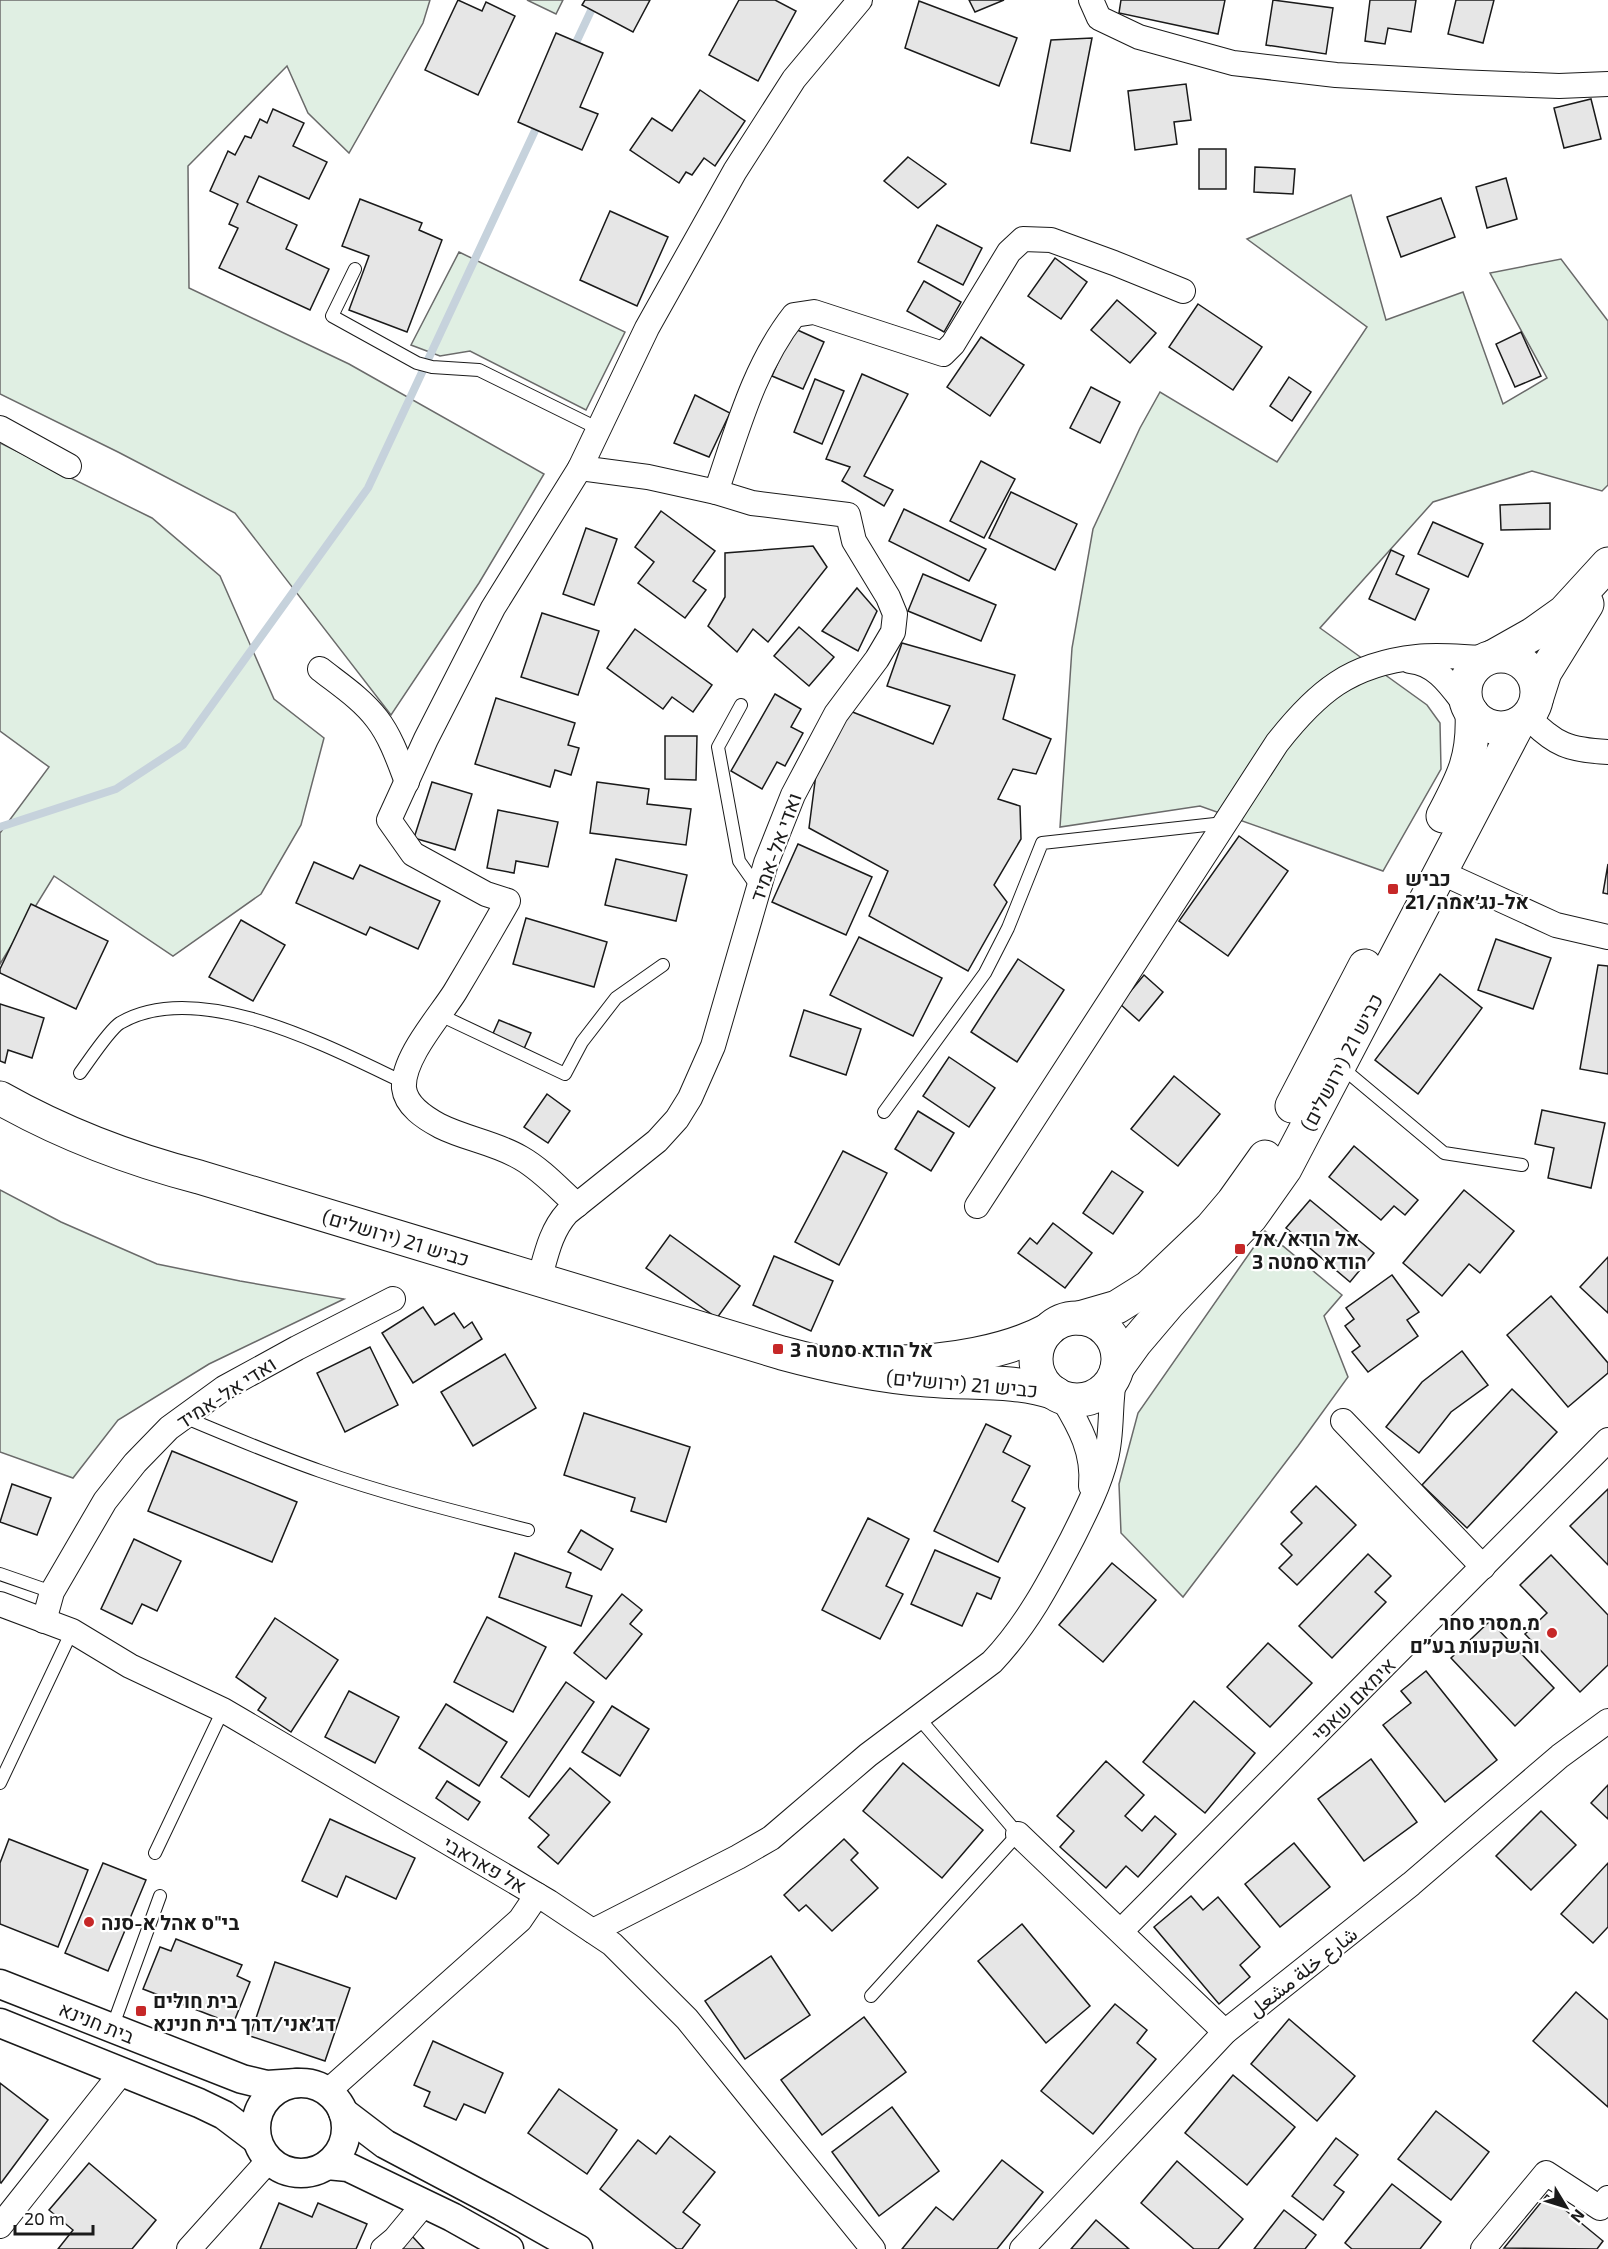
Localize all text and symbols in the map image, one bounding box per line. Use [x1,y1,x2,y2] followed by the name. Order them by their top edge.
[744,789,806,905] street label: ואדי אל-אמיד
[1405,866,1529,913] place label: כביש 21/אל-נג׳אמה
[1386,882,1400,896] marker: כביש 21/אל-נג׳אמה
[1295,989,1387,1135] street label: כביש 21 (ירושלים)
[320,1203,472,1271] street label: כביש 21 (ירושלים)
[1252,1226,1367,1273] place label: אל הודא/אל הודא סמטה 3
[1233,1242,1247,1256] marker: אל הודא/אל הודא סמטה 3
[790,1337,933,1361] place label: אל הודא סמטה 3
[771,1342,785,1356] marker: אל הודא סמטה 3
[172,1351,280,1433] street label: ואדי אל-אמיד
[885,1364,1039,1402] street label: כביש 21 (ירושלים)
[1410,1610,1540,1657] place label: מ.מסרי סחר והשקעות בע״ם
[1545,1626,1559,1640] marker: מ.מסרי סחר והשקעות בע״ם
[1306,1652,1400,1746] street label: אימאם שאפי
[439,1831,531,1897] street label: אל פאראבי
[101,1910,239,1934] place label: בי"ס אהל א-סנה
[82,1915,96,1929] marker: בי"ס אהל א-סנה
[1243,1921,1363,2023] street label: شارع خلة مشعل
[153,1988,336,2035] place label: בית חולים דג׳אני/דרך בית חנינא
[56,1996,139,2048] street label: בית חנינא
[134,2004,148,2018] marker: בית חולים דג׳אני/דרך בית חנינא
[1536,2177,1596,2237] north arrow
[15,2198,93,2236] scale bar
[1567,2206,1589,2227] text: N
[24,2207,65,2229] text: 20 m

